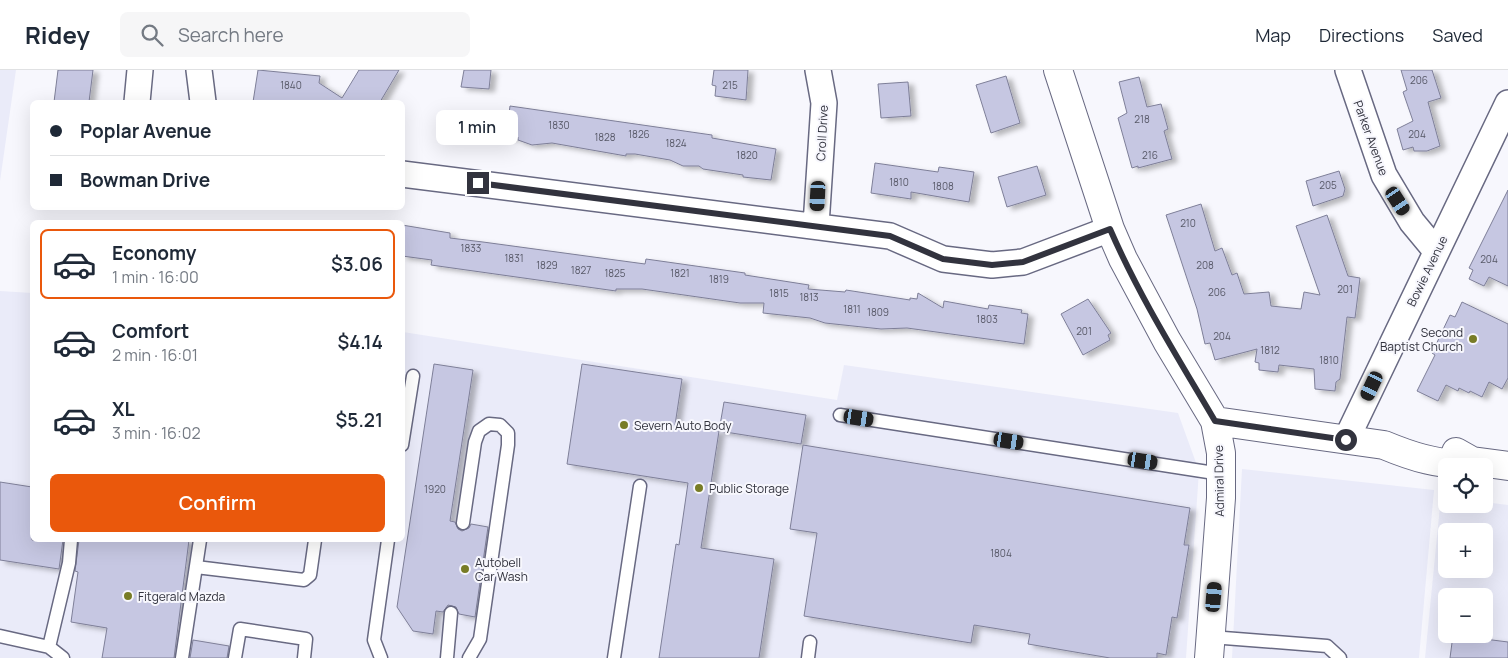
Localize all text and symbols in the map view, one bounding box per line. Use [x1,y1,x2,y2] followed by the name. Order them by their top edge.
[120,12,470,57] search box
[25,18,90,51] text: Ridey
[138,21,166,49] icon: search
[178,22,284,48] text: Search here
[1255,23,1291,47] text: Map
[1319,23,1404,47] text: Directions
[1432,23,1483,47] text: Saved
[1410,73,1428,87] house number: 206
[280,78,302,92] house number: 1840
[722,78,738,92] house number: 215
[1350,98,1392,178] street label: Parker Avenue
[812,105,832,161] street label: Croll Drive
[437,111,519,146] callout: 1 min
[1134,112,1150,126] house number: 218
[458,116,496,138] text: 1 min
[80,118,212,144] text: Poplar Avenue
[548,118,570,132] house number: 1830
[628,127,650,141] house number: 1826
[1408,127,1426,141] house number: 204
[594,130,616,144] house number: 1828
[665,136,687,150] house number: 1824
[736,148,758,162] house number: 1820
[1142,148,1158,162] house number: 216
[80,167,210,193] text: Bowman Drive
[467,172,489,194] route end
[889,175,909,189] house number: 1810
[1319,178,1337,192] house number: 205
[932,179,954,193] house number: 1808
[809,181,826,211] car
[1383,184,1412,218] car
[1180,216,1196,230] house number: 210
[1403,233,1451,309] street label: Bowie Avenue
[112,240,196,266] text: Economy
[461,241,481,255] house number: 1833
[52,242,97,287] icon: car
[331,251,383,277] text: $3.06
[504,251,524,265] house number: 1831
[1480,252,1498,266] house number: 204
[536,258,558,272] house number: 1829
[1196,258,1214,272] house number: 208
[571,263,591,277] house number: 1827
[112,266,199,288] text: 1 min · 16:00
[604,266,626,280] house number: 1825
[670,266,690,280] house number: 1821
[709,272,729,286] house number: 1819
[1337,282,1353,296] house number: 201
[1208,285,1226,299] house number: 206
[769,286,789,300] house number: 1815
[799,290,819,304] house number: 1813
[843,302,861,316] house number: 1811
[867,305,889,319] house number: 1809
[976,312,998,326] house number: 1803
[112,318,189,344] text: Comfort
[52,320,97,365] icon: car
[1076,324,1092,338] house number: 201
[1380,324,1463,355] place label: Second Baptist Church
[338,329,383,355] text: $4.14
[1213,329,1231,343] house number: 204
[1467,333,1479,345] marker: Second Baptist Church
[1260,343,1280,357] house number: 1812
[112,344,198,366] text: 2 min · 16:01
[1319,353,1339,367] house number: 1810
[1358,369,1385,403] car
[112,396,135,422] text: XL
[52,398,97,443] icon: car
[336,407,383,433] text: $5.21
[843,408,874,428] car
[634,417,732,434] place label: Severn Auto Body
[618,419,630,431] marker: Severn Auto Body
[112,422,201,444] text: 3 min · 16:02
[1335,429,1357,451] route start
[993,431,1024,451] car
[1210,445,1228,517] street label: Admiral Drive
[1127,451,1158,471] car
[1438,458,1493,643] map controls
[1438,458,1493,513] button: locate
[50,474,385,532] button: Confirm
[709,480,789,497] place label: Public Storage
[424,482,446,496] house number: 1920
[693,482,705,494] marker: Public Storage
[1438,523,1493,578] button: +
[990,546,1012,560] house number: 1804
[475,554,528,585] place label: Autobell Car Wash
[459,563,471,575] marker: Autobell Car Wash
[1205,581,1222,613] car
[138,588,225,605] place label: Fitgerald Mazda
[1438,588,1493,643] button: −
[122,590,134,602] marker: Fitgerald Mazda

